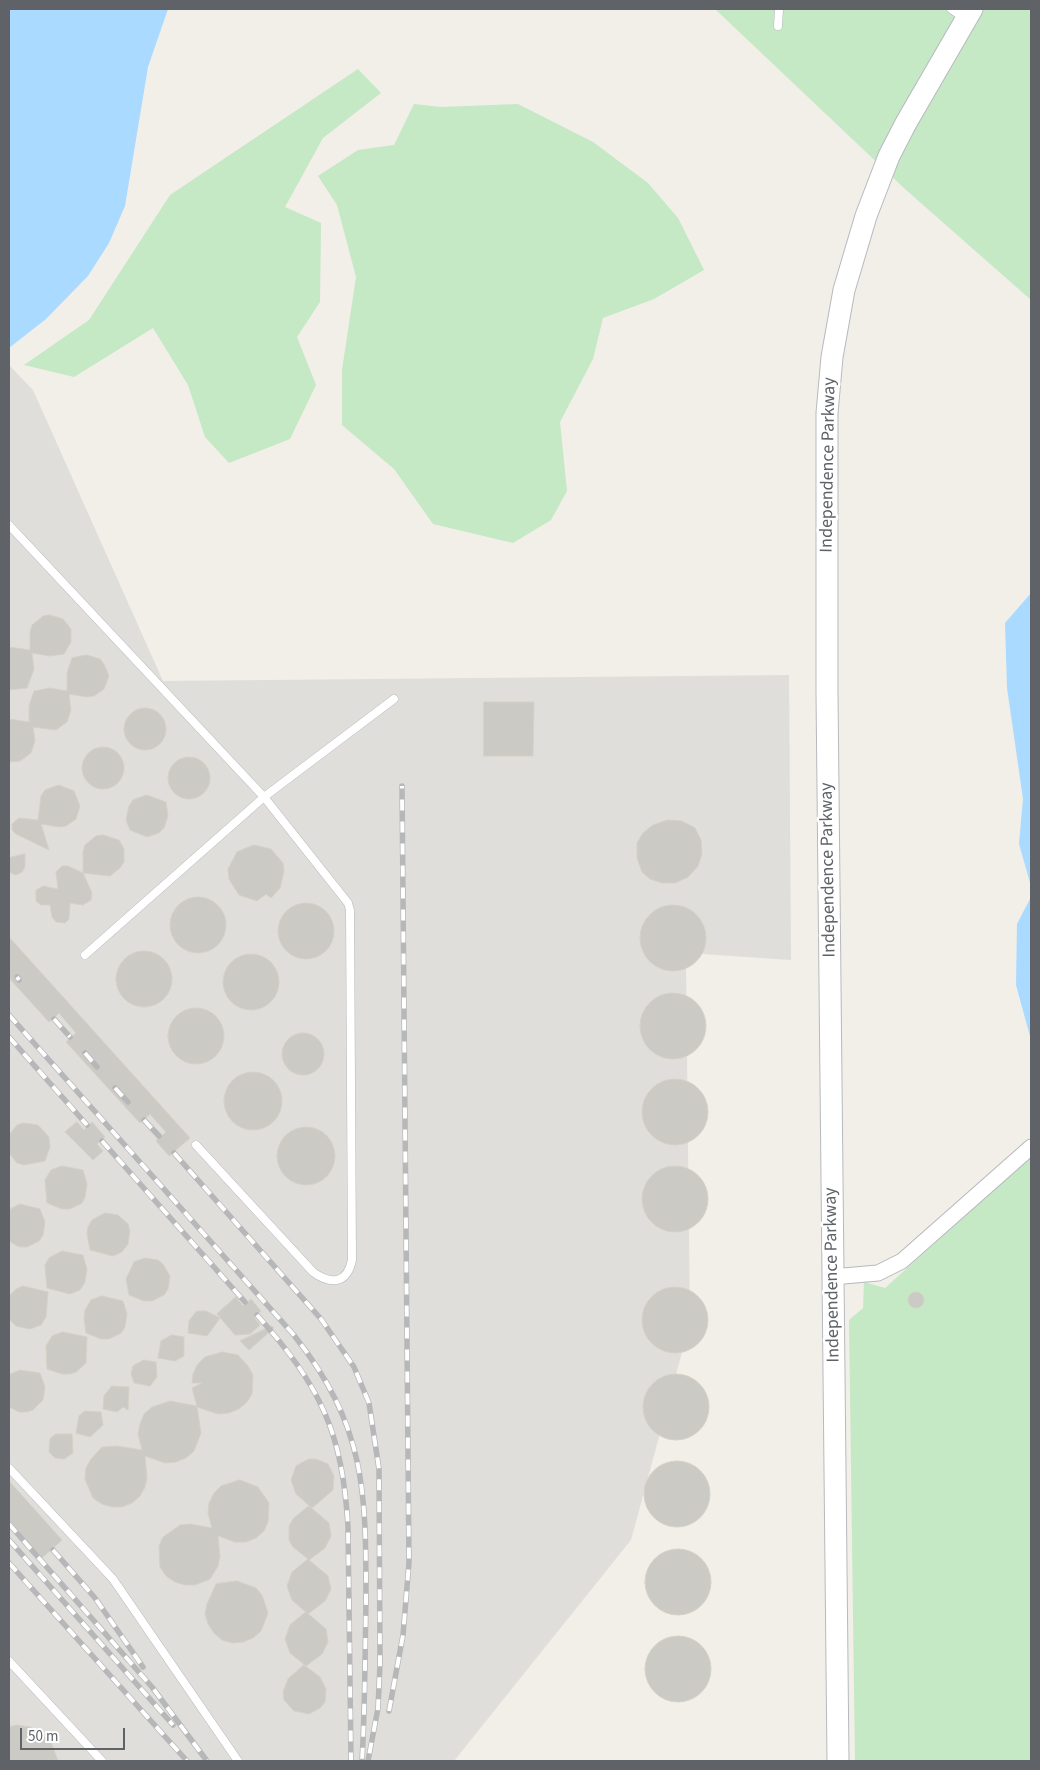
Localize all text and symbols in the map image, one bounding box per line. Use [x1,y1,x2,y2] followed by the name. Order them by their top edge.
[817,377,841,553] street label: Independence Parkway
[817,782,841,958] street label: Independence Parkway
[821,1187,845,1363] street label: Independence Parkway
[22,1718,128,1750] scale bar
[28,1726,58,1747] text: 50 m

